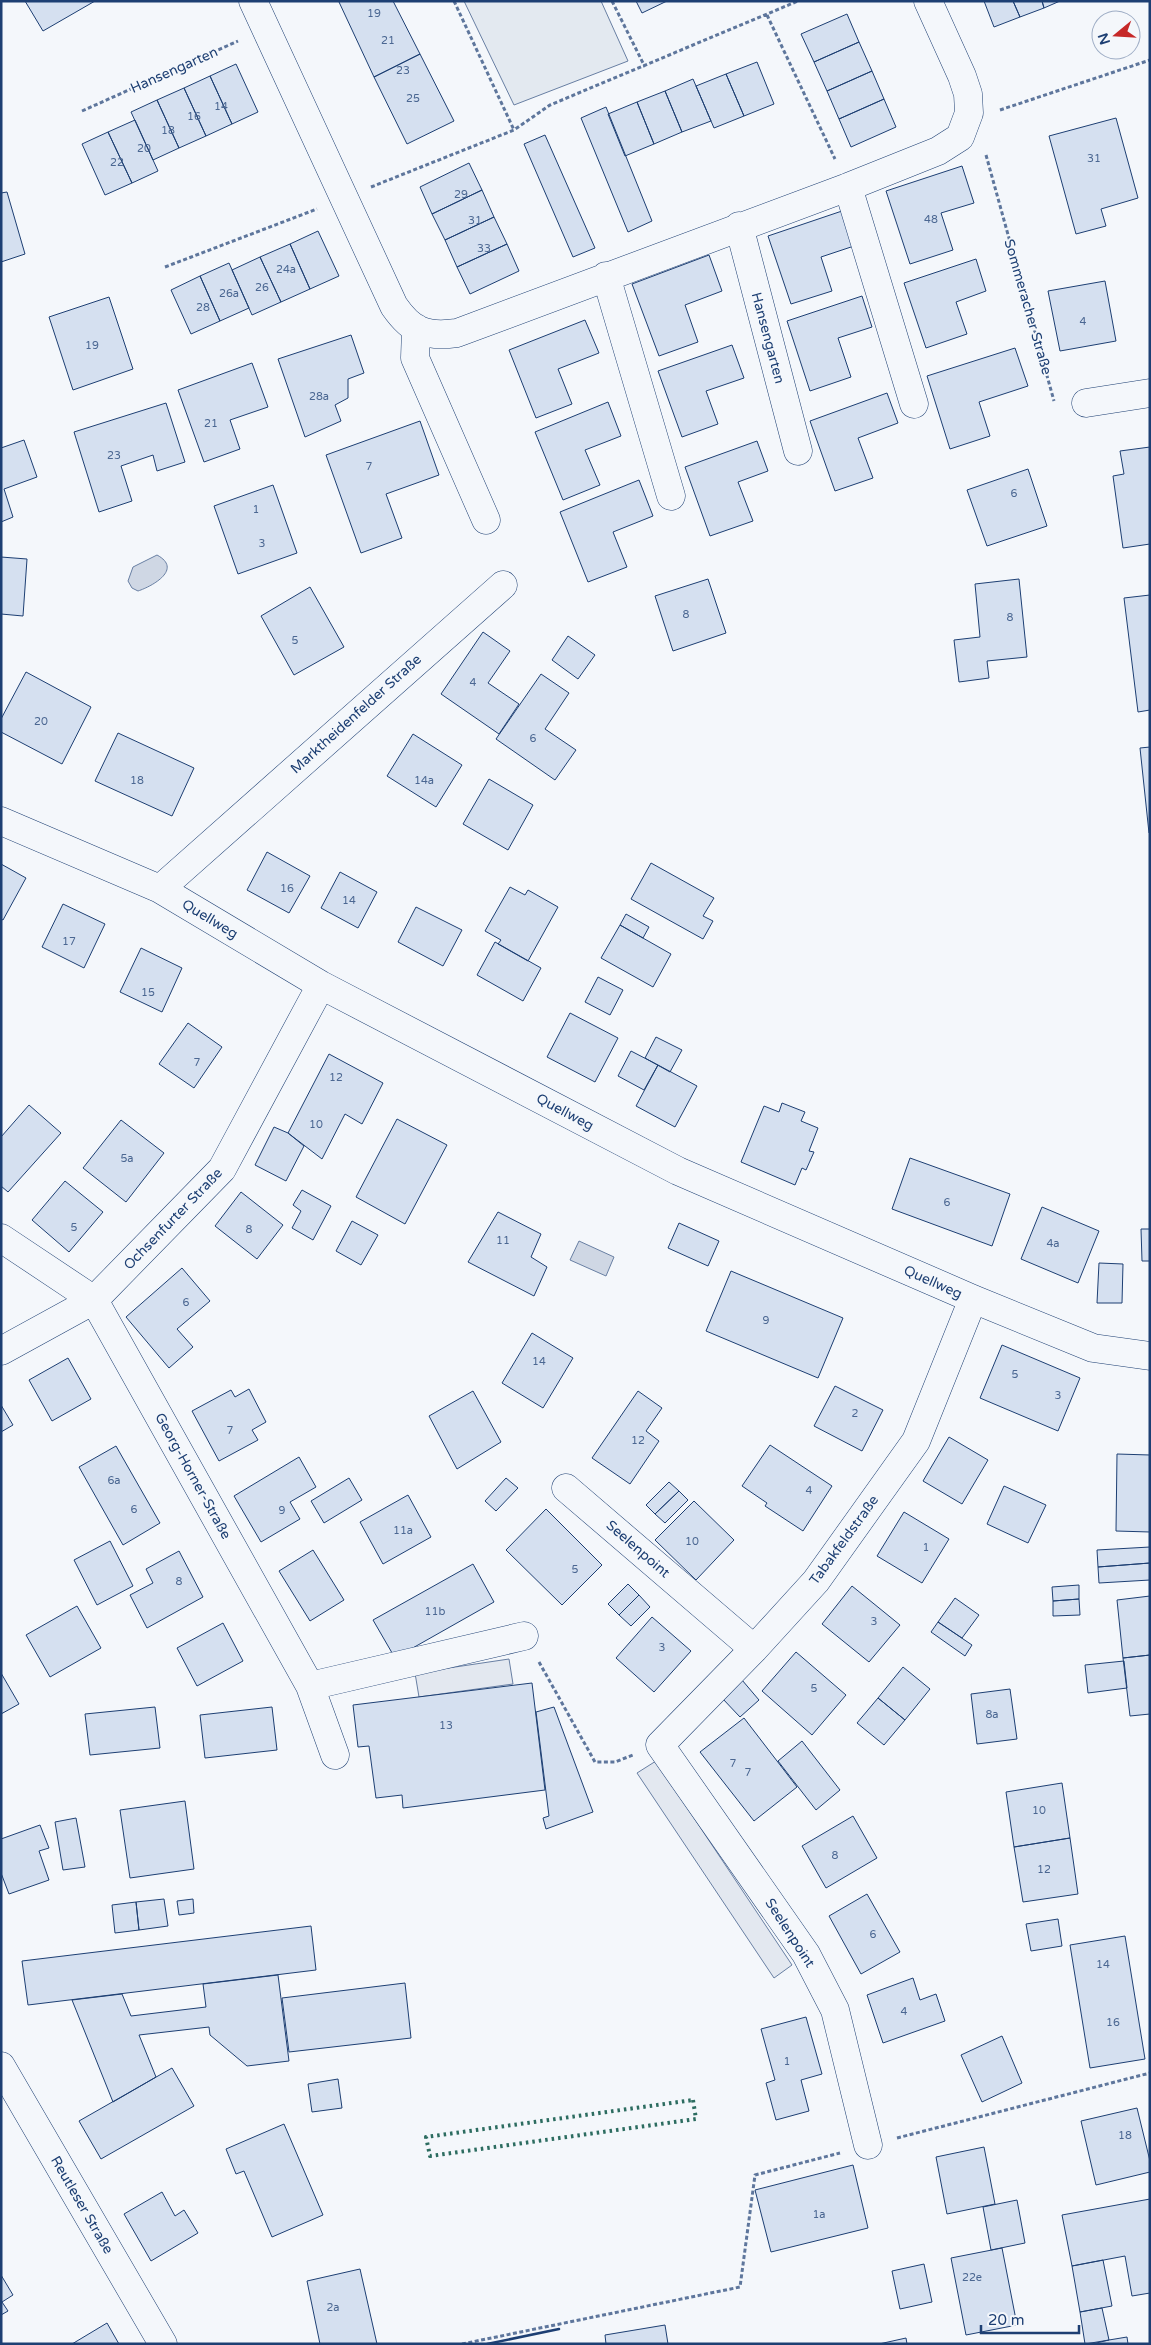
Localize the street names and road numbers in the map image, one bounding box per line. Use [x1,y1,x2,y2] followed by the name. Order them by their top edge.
[128,43,220,97] street label: Hansengarten
[1001,237,1056,377] street label: Sommeracher Straße
[748,290,788,386] street label: Hansengarten
[287,651,425,777] street label: Marktheidenfelder Straße
[179,896,241,942] street label: Quellweg
[533,1090,597,1134] street label: Quellweg
[120,1165,226,1273] street label: Ochsenfurter Straße
[901,1262,965,1302] street label: Quellweg
[151,1410,235,1542] street label: Georg-Horner-Straße
[806,1492,882,1588] street label: Tabakfeldstraße
[603,1517,674,1582] street label: Seelenpoint
[761,1895,819,1971] street label: Seelenpoint
[47,2153,117,2257] street label: Reutleser Straße

